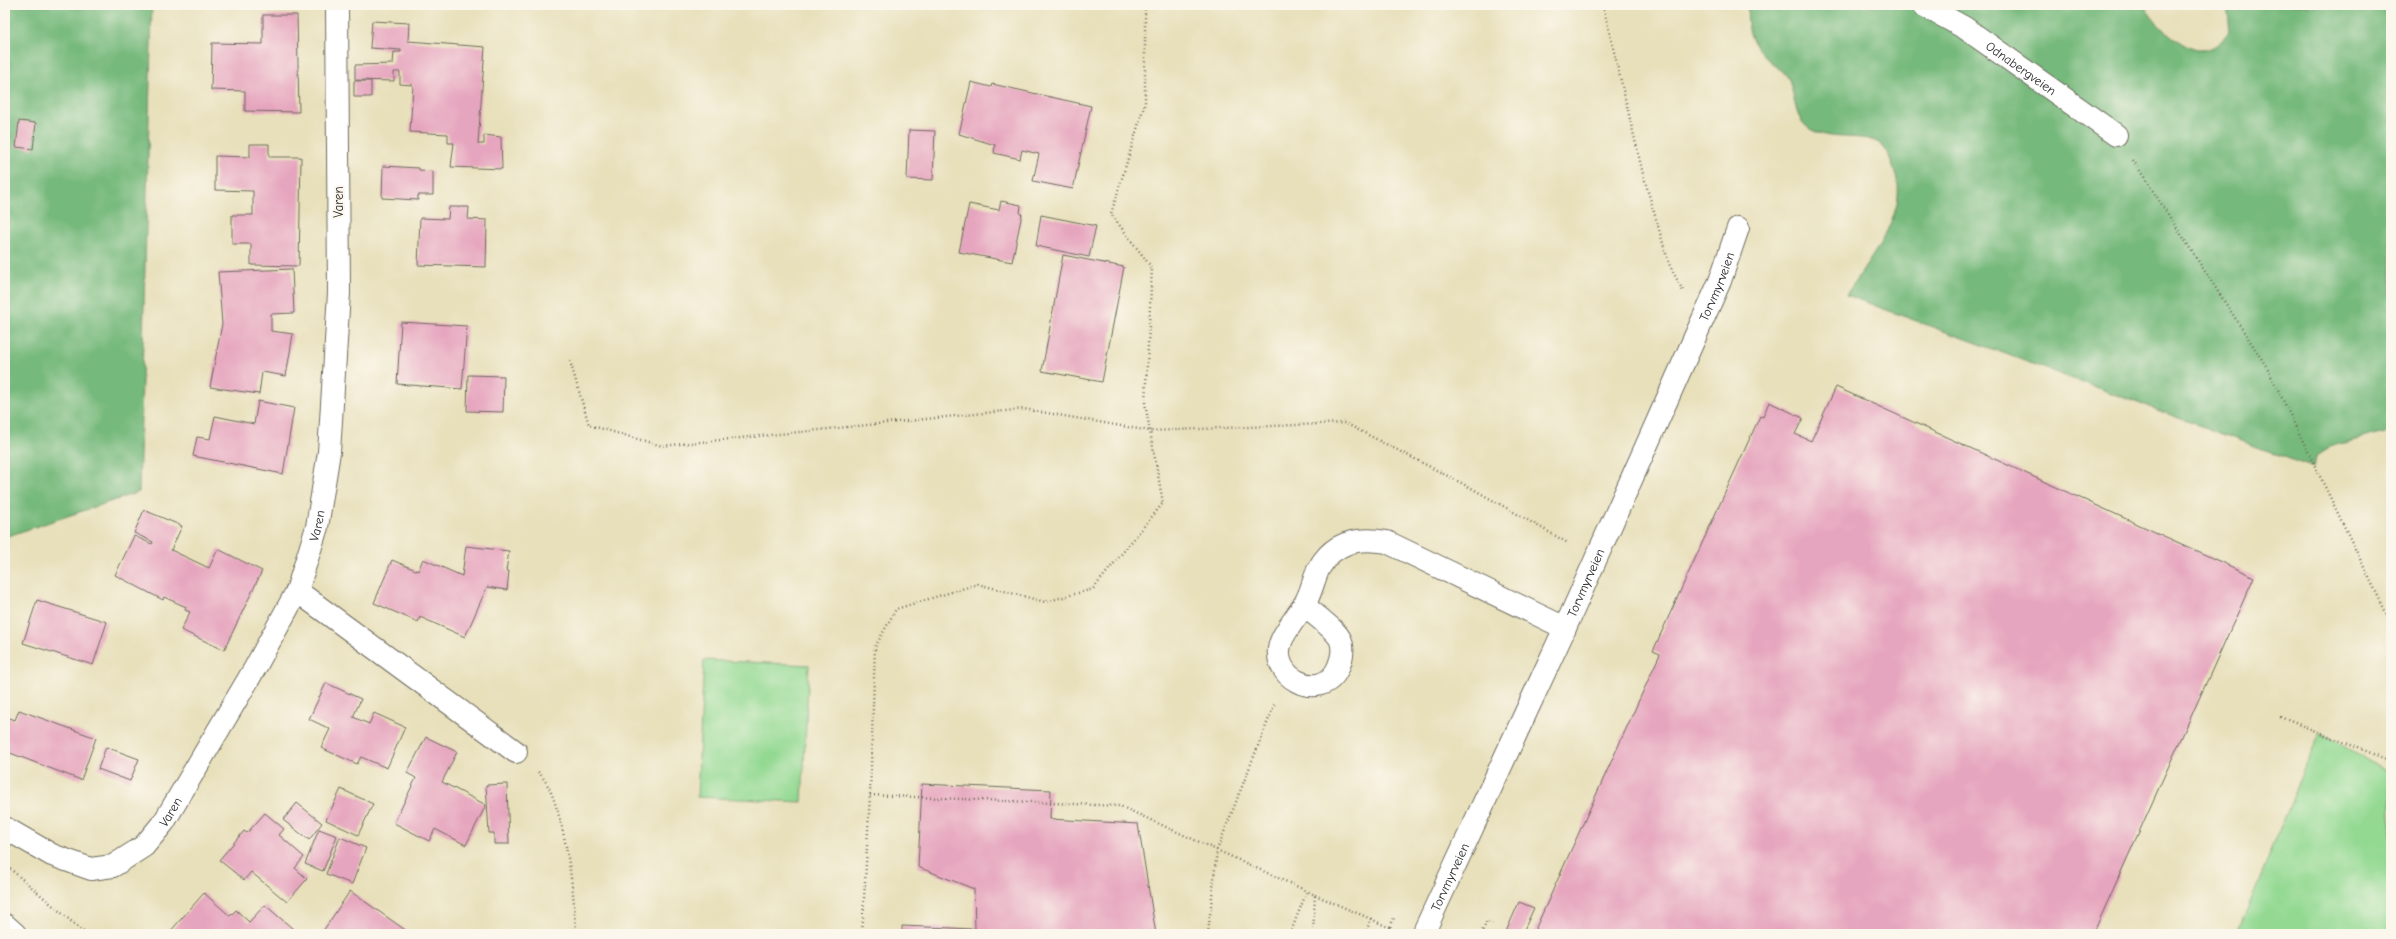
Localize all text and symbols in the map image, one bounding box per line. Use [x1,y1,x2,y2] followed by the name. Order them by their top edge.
[1983,38,2059,98] street label: Odnabergveien
[331,186,346,218] street label: Varen
[1696,250,1737,323] street label: Torvmyrveien
[306,509,327,543] street label: Varen
[1563,546,1607,619] street label: Torvmyrveien
[156,794,185,830] street label: Varen
[1427,840,1472,913] street label: Torvmyrveien

